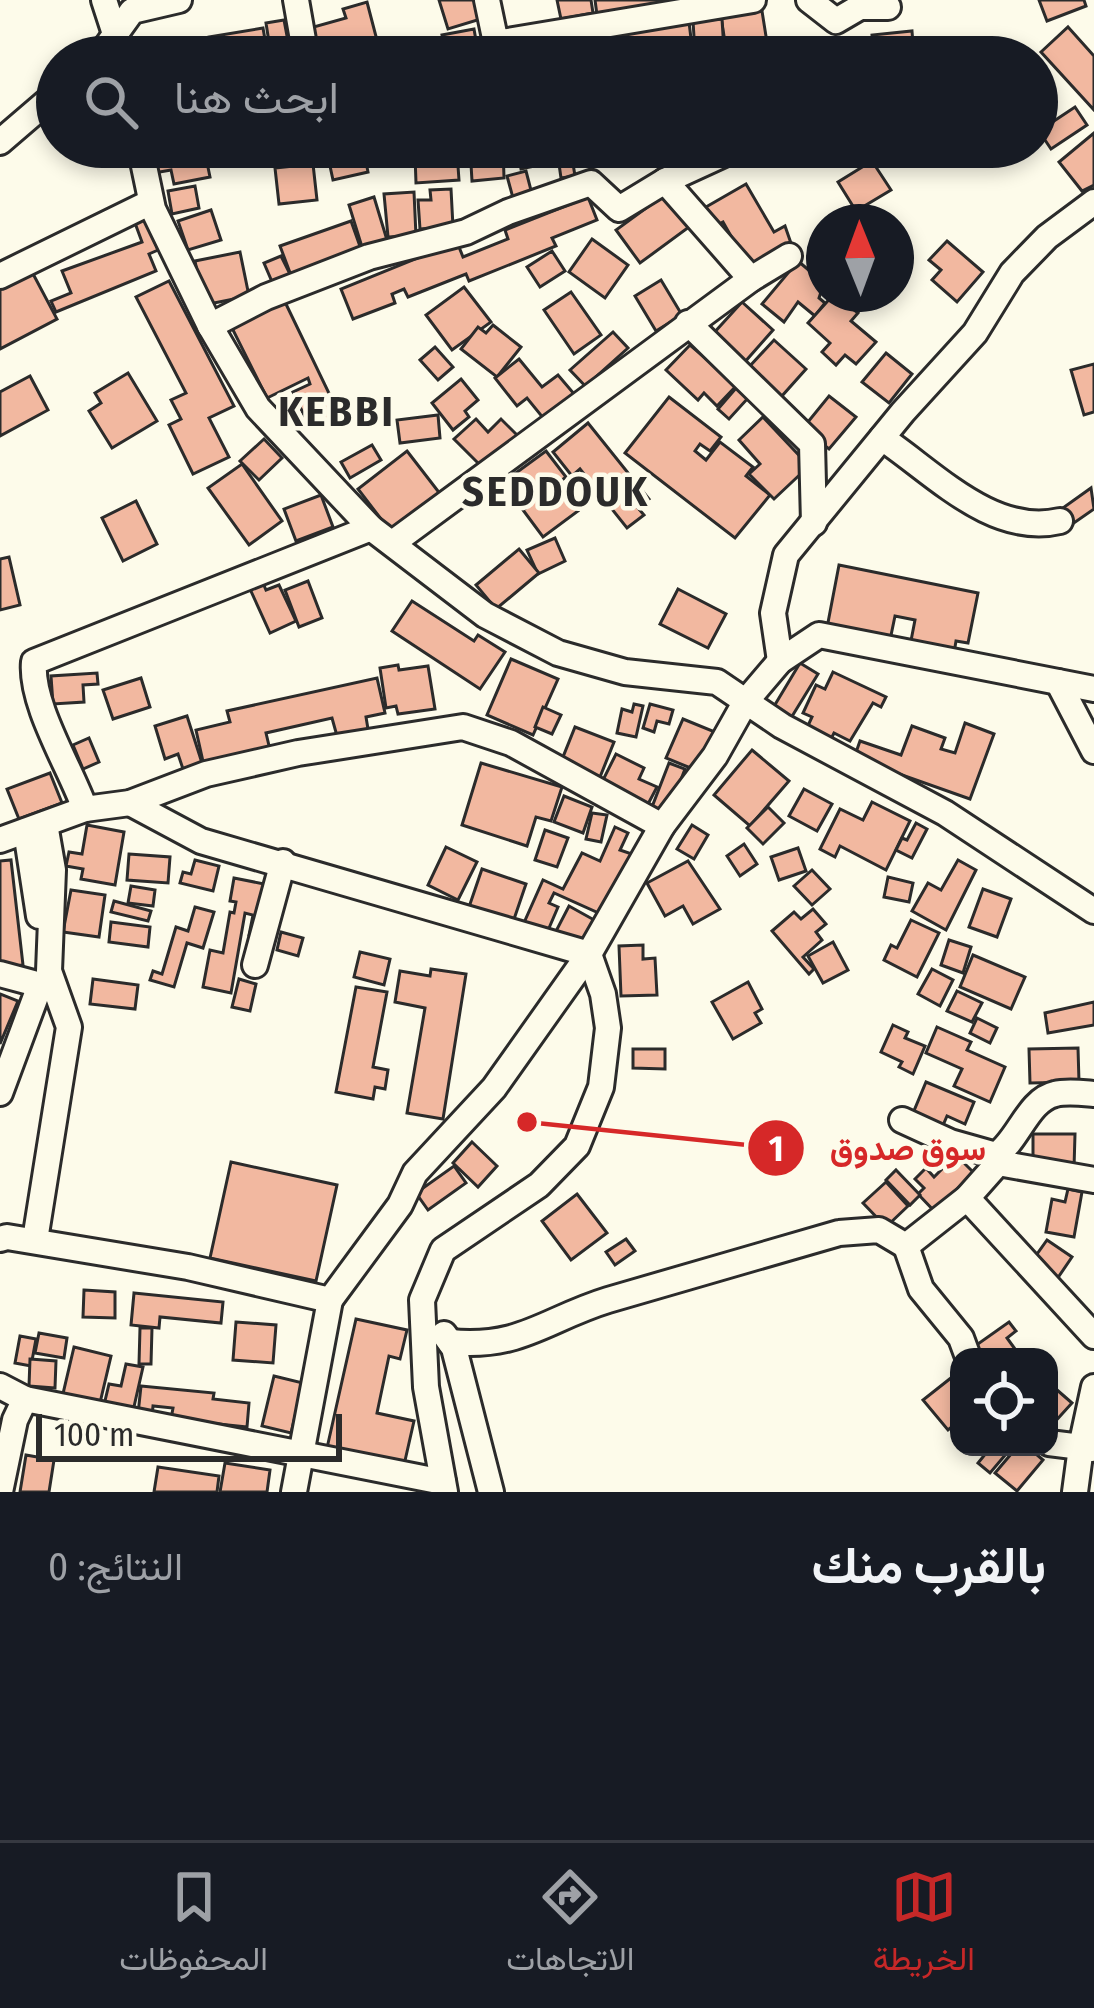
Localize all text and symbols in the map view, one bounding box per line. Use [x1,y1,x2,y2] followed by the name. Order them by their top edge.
[36,36,1058,168] search box
[78,69,144,135] icon: search
[174,71,339,125] text: ابحث هنا
[806,204,914,312] north arrow
[278,387,396,437] district label: KEBBI
[462,467,650,517] district label: SEDDOUK
[746,1114,1010,1183] callout: سوق صدوق
[768,1127,784,1171] text: 1
[830,1129,986,1169] text: سوق صدوق
[950,1348,1058,1456] map controls
[950,1348,1058,1456] button: locate
[36,1408,342,1461] scale bar
[54,1415,134,1455] text: 100 m
[811,1535,1046,1597] text: بالقرب منك
[48,1544,183,1590] text: النتائج: 0
[119,1864,268,1988] tab: المحفوظات
[506,1864,634,1988] tab: الاتجاهات
[873,1864,975,1988] tab: الخريطة

